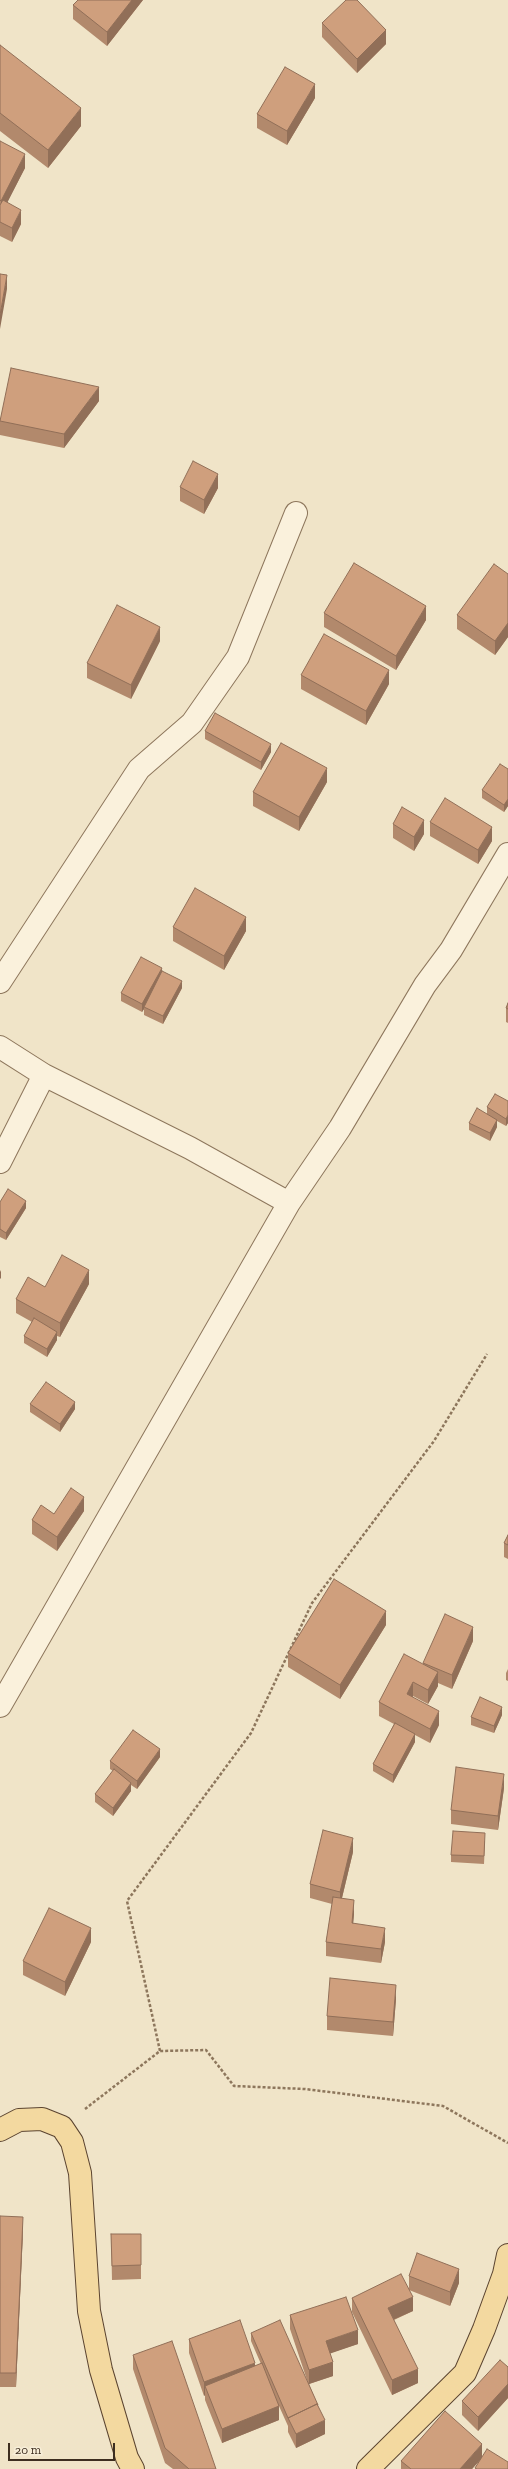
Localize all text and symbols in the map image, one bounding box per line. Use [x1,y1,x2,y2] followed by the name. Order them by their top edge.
[10,2435,117,2461] scale bar
[15,2443,41,2457] text: 20 m

